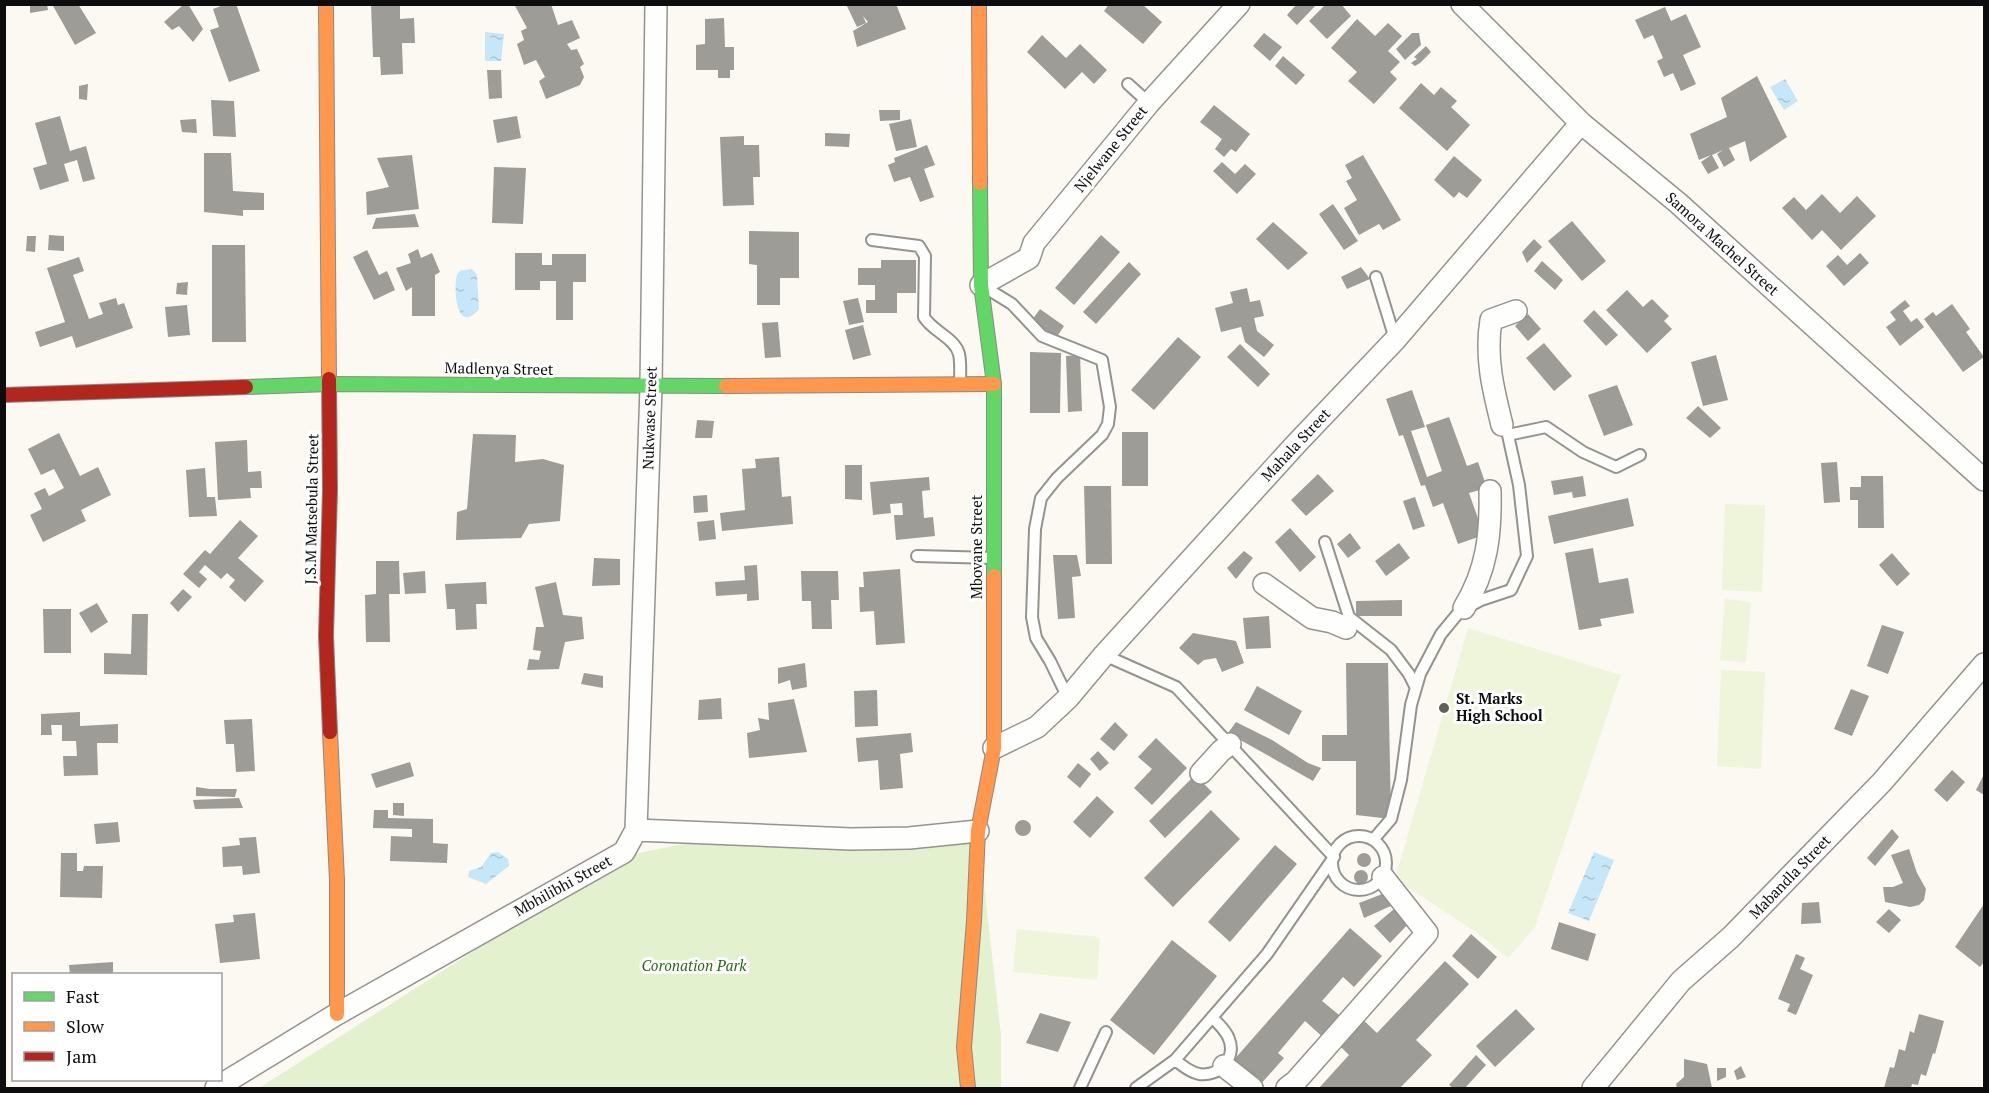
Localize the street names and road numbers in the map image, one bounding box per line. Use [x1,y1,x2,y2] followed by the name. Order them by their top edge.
[1069,101,1152,196] street label: Njelwane Street
[1662,187,1784,300] street label: Samora Machel Street
[444,357,554,379] street label: Madlenya Street
[637,365,661,470] street label: Nukwase Street
[1256,403,1334,485] street label: Mahala Street
[300,433,322,585] street label: J.S.M Matsebula Street
[966,494,986,599] street label: Mbovane Street
[1744,830,1835,923] street label: Mabandla Street
[510,850,615,920] street label: Mbhilibhi Street

